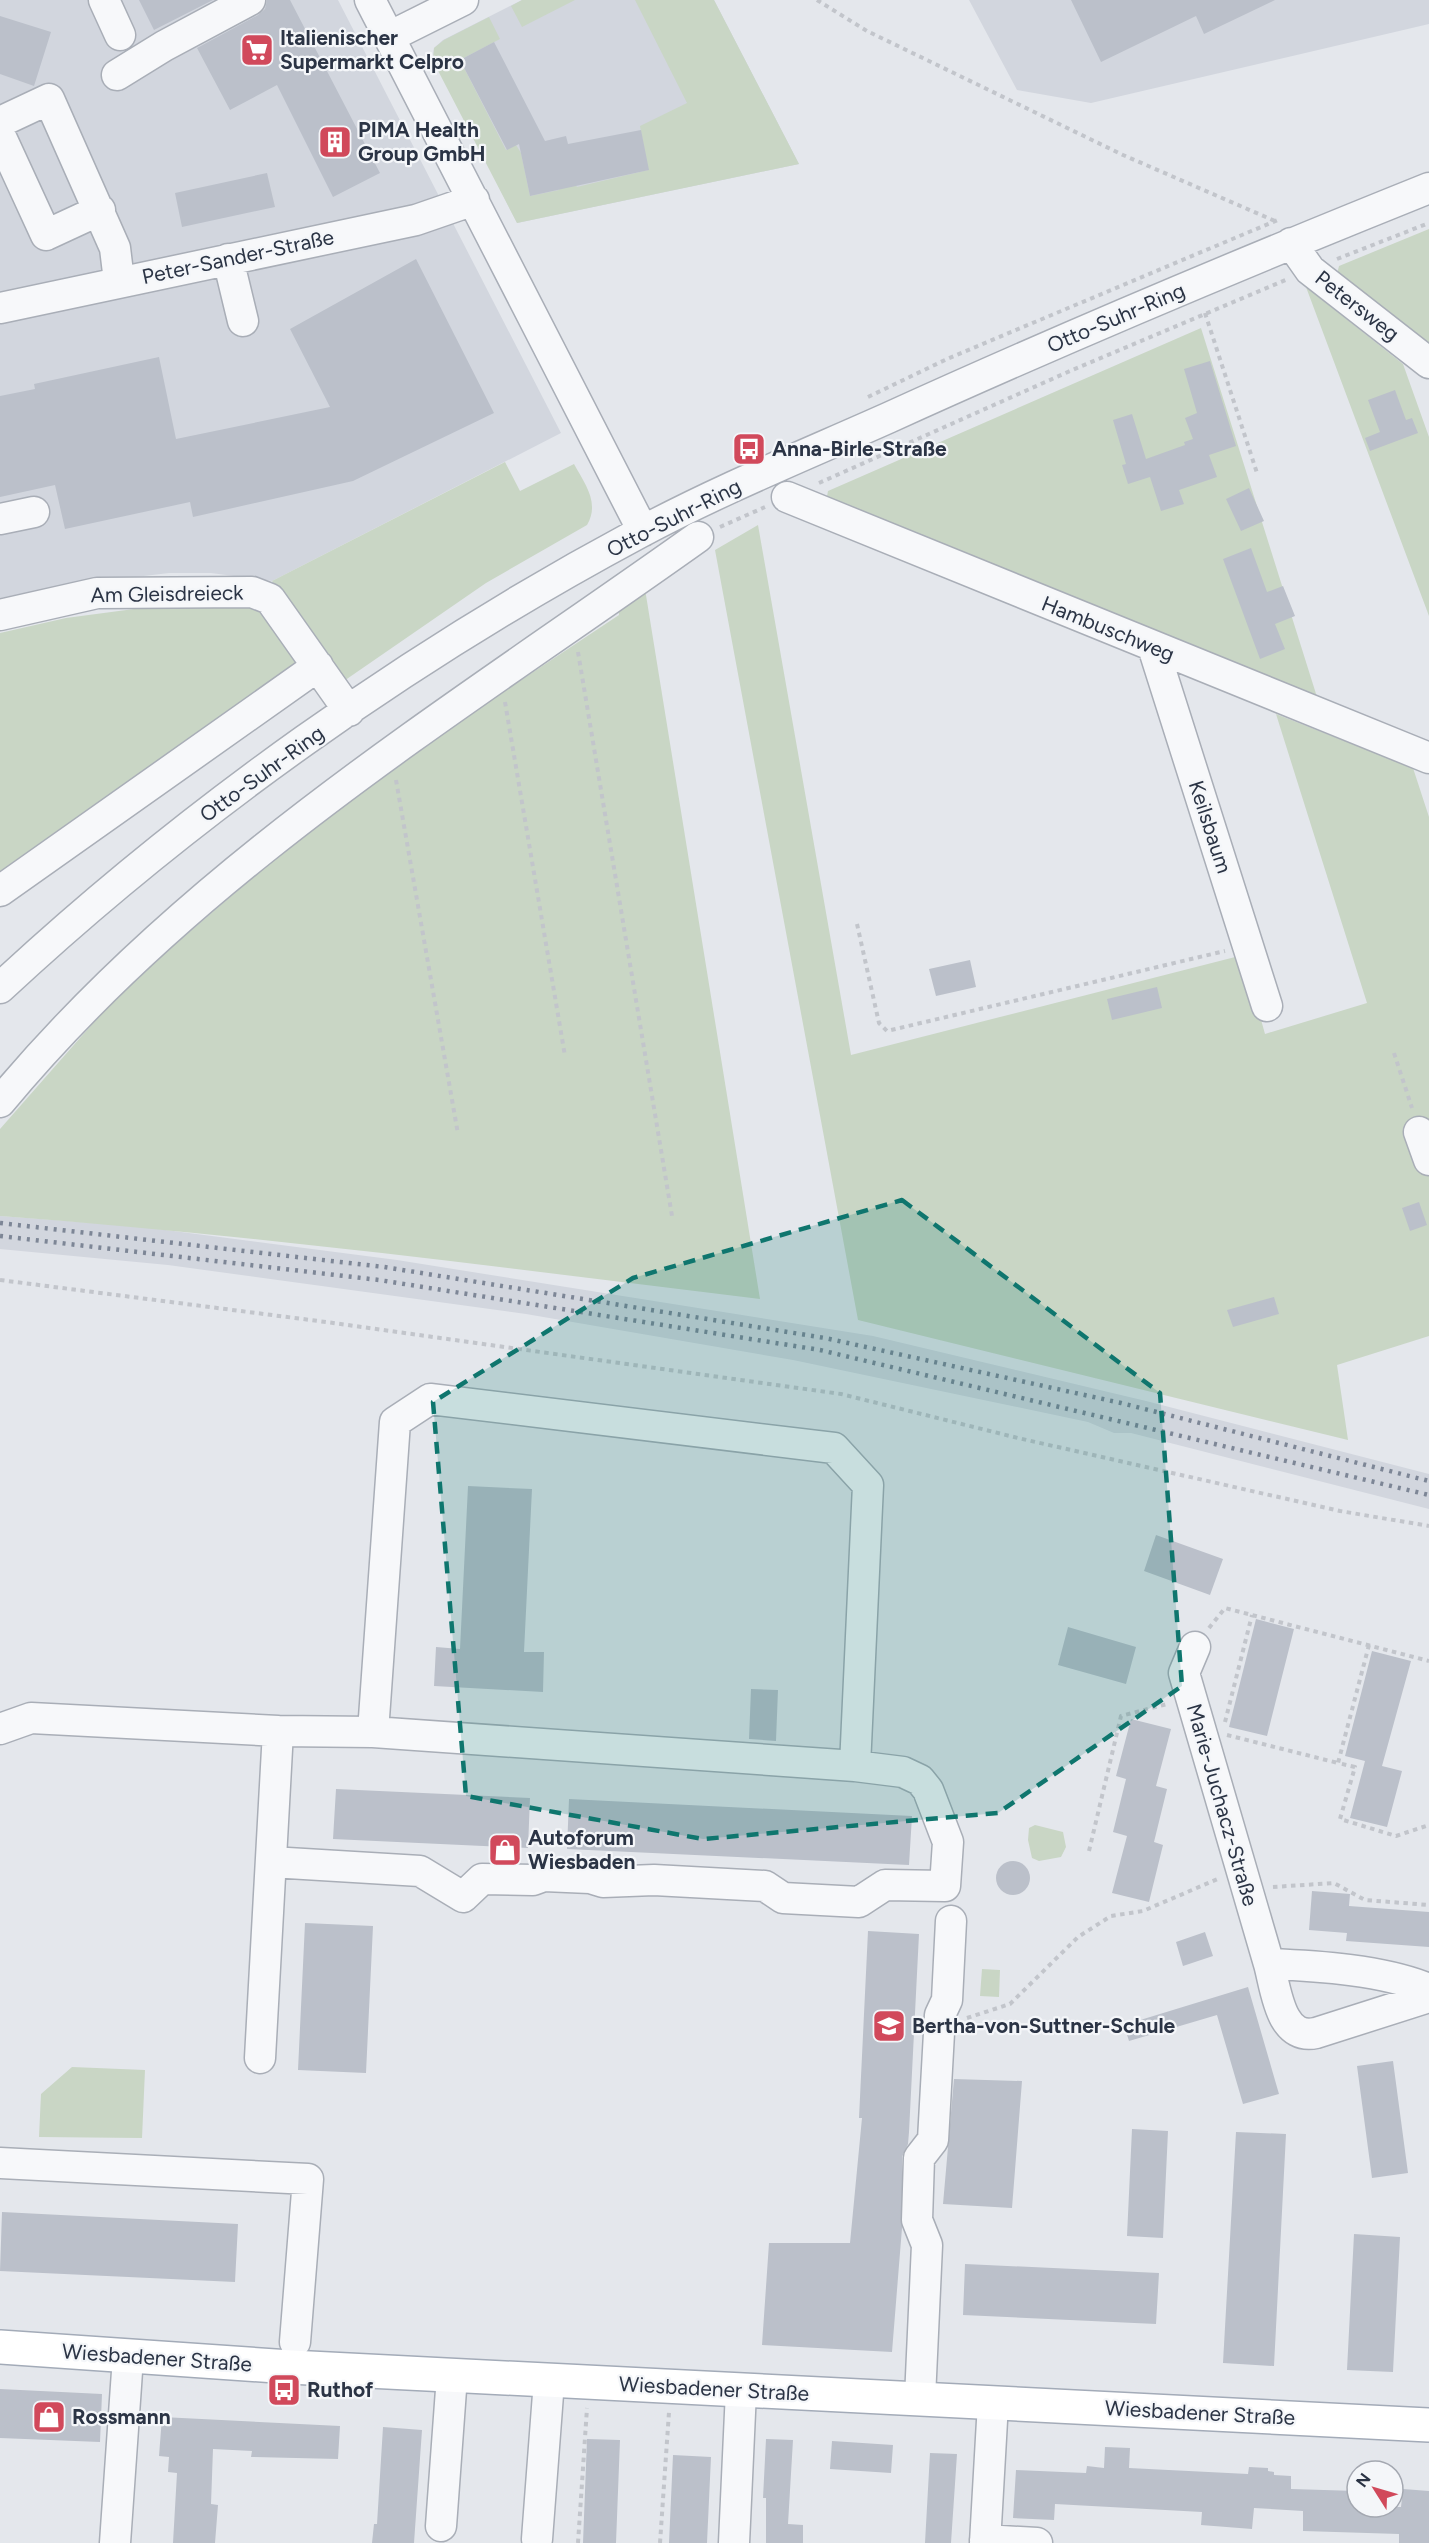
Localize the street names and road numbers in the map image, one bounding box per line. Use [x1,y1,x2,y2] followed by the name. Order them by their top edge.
[140,224,336,289] street label: Peter-Sander-Straße
[1310,265,1404,346] street label: Petersweg
[1043,277,1188,358] street label: Otto-Suhr-Ring
[602,473,745,562] street label: Otto-Suhr-Ring
[90,580,244,607] street label: Am Gleisdreieck
[1038,591,1178,667] street label: Hambuschweg
[195,720,329,827] street label: Otto-Suhr-Ring
[1184,777,1237,876] street label: Keilsbaum
[1182,1701,1263,1909] street label: Marie-Juchacz-Straße
[61,2338,253,2377] street label: Wiesbadener Straße
[618,2371,810,2406] street label: Wiesbadener Straße
[1104,2395,1296,2430] street label: Wiesbadener Straße

